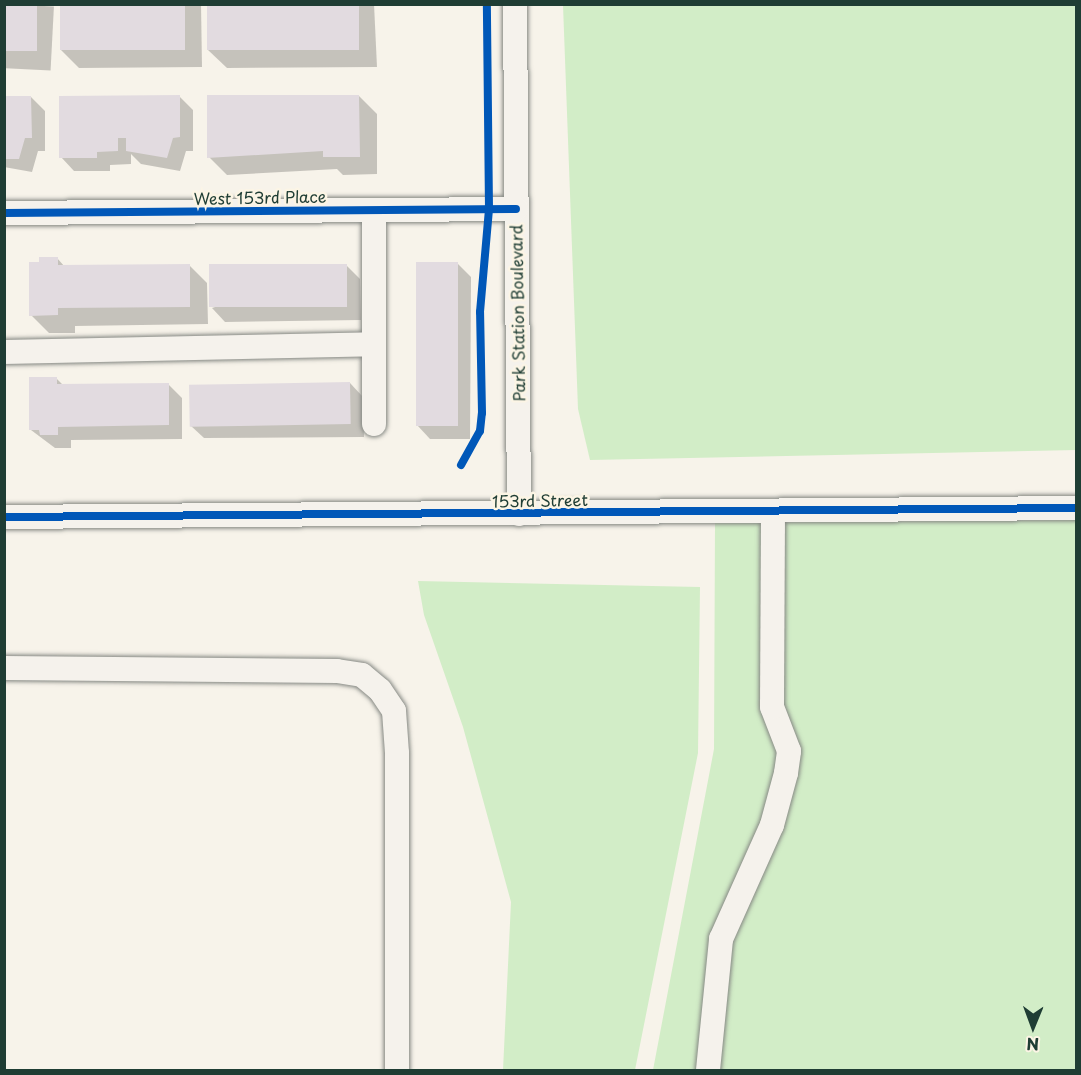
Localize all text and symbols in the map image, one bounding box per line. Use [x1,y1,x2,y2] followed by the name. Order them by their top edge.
[193,186,327,208] street label: West 153rd Place
[506,224,528,402] street label: Park Station Boulevard
[491,490,589,510] street label: 153rd Street
[1003,997,1063,1057] north arrow
[1026,1033,1039,1057] text: N

